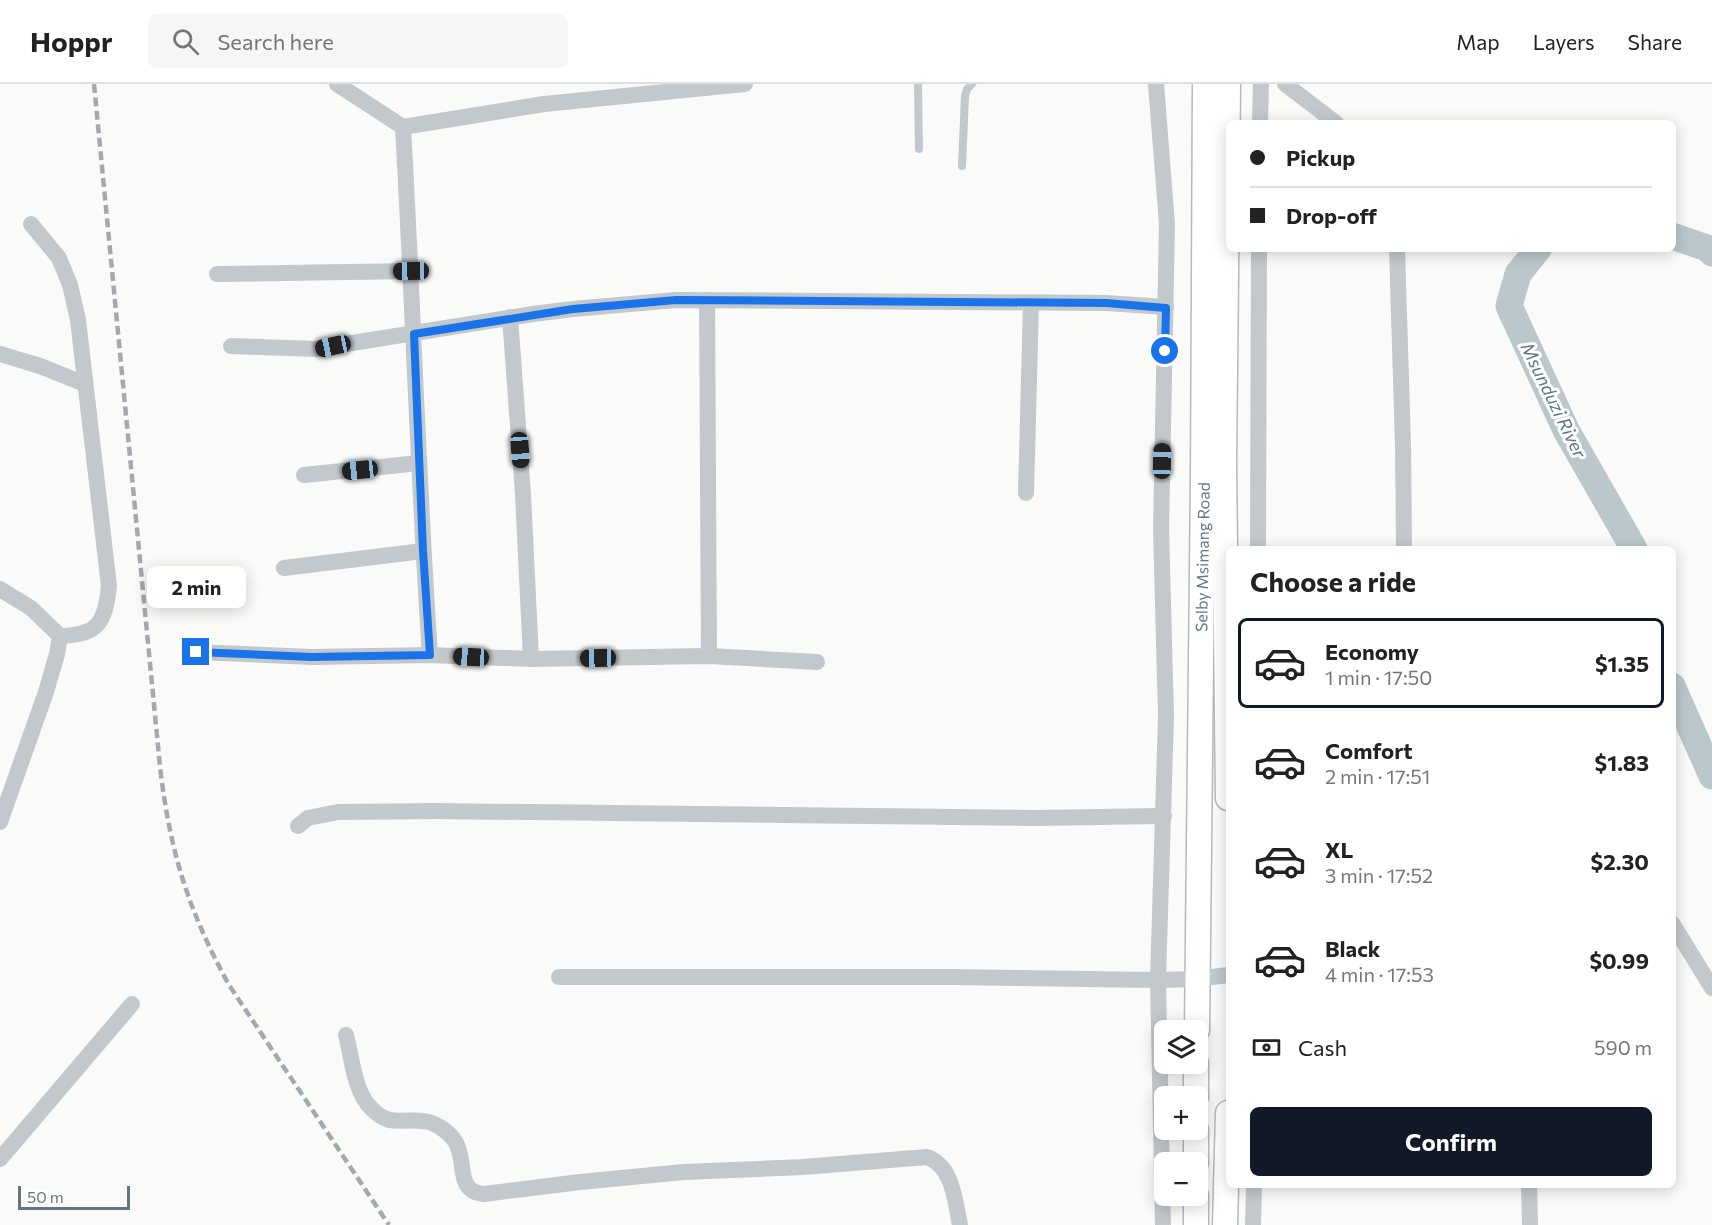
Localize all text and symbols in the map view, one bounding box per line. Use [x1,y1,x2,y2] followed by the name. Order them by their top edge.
[148,14,568,68] search box
[30,24,112,58] text: Hoppr
[169,25,202,58] icon: search
[217,28,334,55] text: Search here
[1456,29,1500,54] text: Map
[1533,29,1595,54] text: Layers
[1628,29,1682,54] text: Share
[1286,144,1355,171] text: Pickup
[1286,202,1377,229] text: Drop-off
[393,262,429,280] car
[314,333,352,359] car
[1151,337,1178,364] route start
[1517,339,1592,462] water label: Msunduzi River
[510,431,530,469] car
[1153,443,1171,479] car
[341,459,379,481] car
[1191,482,1213,632] street label: Selby Msimang Road
[146,565,246,607] callout: 2 min
[1250,565,1416,598] text: Choose a ride
[172,575,221,599] text: 2 min
[1253,636,1307,690] icon: car
[182,638,209,665] route end
[1325,638,1419,665] text: Economy
[453,647,489,667] car
[580,649,616,667] car
[1595,650,1649,677] text: $1.35
[1325,665,1432,689] text: 1 min · 17:50
[1253,735,1307,789] icon: car
[1325,737,1413,764] text: Comfort
[1595,749,1649,776] text: $1.83
[1325,764,1430,788] text: 2 min · 17:51
[1253,834,1307,888] icon: car
[1325,836,1353,863] text: XL
[1591,848,1649,875] text: $2.30
[1325,863,1433,887] text: 3 min · 17:52
[1253,933,1307,987] icon: car
[1325,935,1380,962] text: Black
[1589,947,1649,974] text: $0.99
[1325,962,1434,986] text: 4 min · 17:53
[1154,1020,1208,1206] map controls
[1154,1020,1208,1074] button: layers
[1250,1031,1283,1064] icon: cash
[1298,1034,1347,1061] text: Cash
[1594,1035,1652,1059] text: 590 m
[1154,1086,1208,1140] button: +
[1250,1107,1652,1176] button: Confirm
[1154,1152,1208,1206] button: −
[18,1183,130,1210] scale bar
[27,1187,64,1206] text: 50 m

